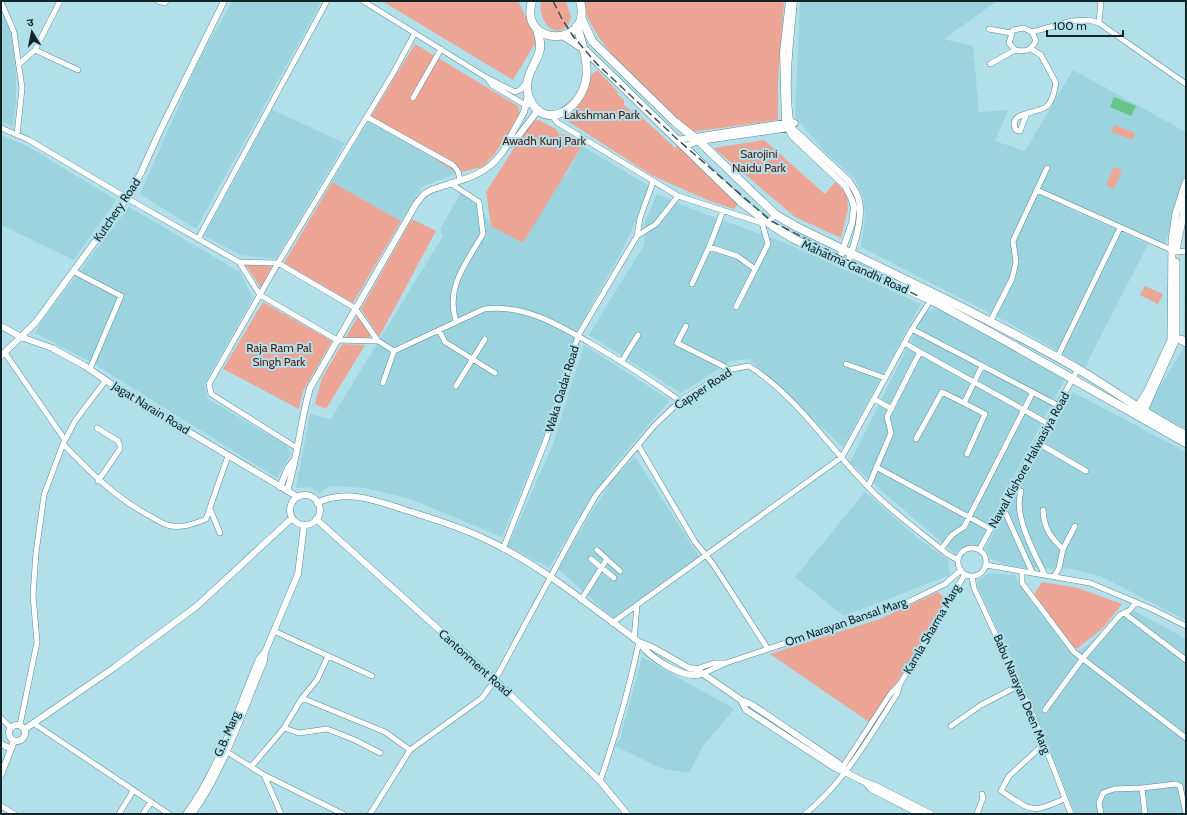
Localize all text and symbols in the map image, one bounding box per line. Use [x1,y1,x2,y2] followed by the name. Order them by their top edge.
[12,12,52,52] north arrow
[1047,12,1123,38] scale bar
[26,15,35,30] text: उ
[1053,18,1087,33] text: 100 m
[564,107,641,122] park label: Lakshman Park
[502,133,586,148] park label: Awadh Kunj Park
[732,146,787,175] park label: Sarojini Naidu Park
[90,175,143,244] street label: Kutchery Road
[799,236,911,297] street label: Mahatma Gandhi Road
[246,340,312,369] park label: Raja Ram Pal Singh Park
[541,344,582,434] street label: Waka Qadar Road
[671,365,734,413] street label: Capper Road
[109,377,193,437] street label: Jagat Narain Road
[985,389,1072,530] street label: Nawal Kishore Halwasiya Road
[900,580,964,676] street label: Kamla Sharma Marg
[783,593,910,649] street label: Om Narayan Bansal Marg
[436,626,515,699] street label: Cantonment Road
[990,632,1055,757] street label: Babu Narayan Deen Marg
[210,708,243,759] street label: G.B. Marg

